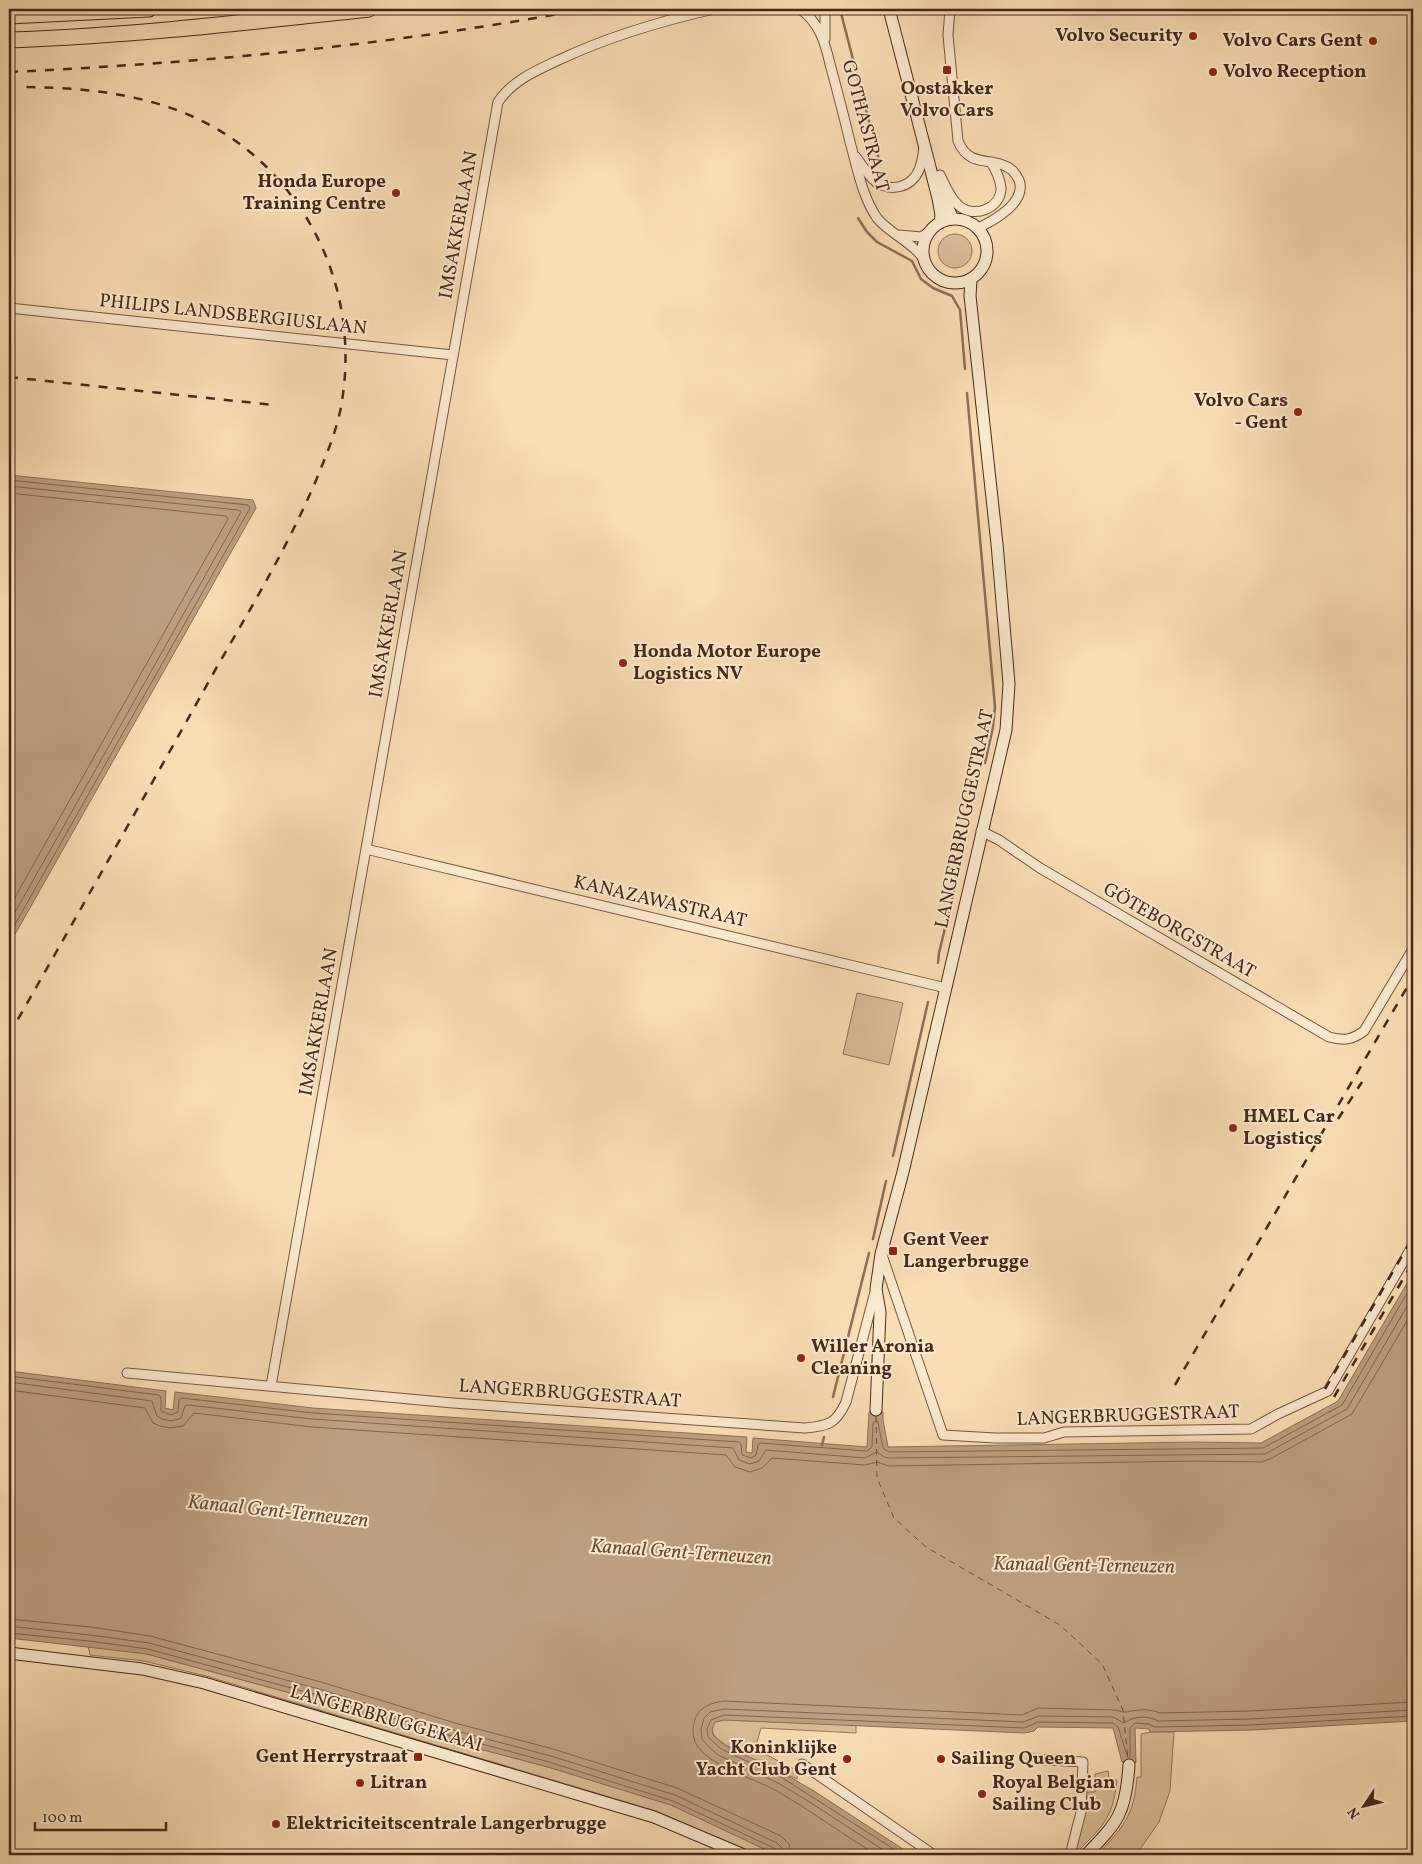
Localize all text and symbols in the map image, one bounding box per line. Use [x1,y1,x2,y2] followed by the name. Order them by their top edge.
[1055,23,1183,49] place label: Volvo Security
[1222,28,1363,54] place label: Volvo Cars Gent
[1187,30,1199,42] marker: Volvo Security
[1367,35,1379,47] marker: Volvo Cars Gent
[835,57,895,195] street label: GOTHASTRAAT
[1223,59,1367,85] place label: Volvo Reception
[941,64,953,76] marker: Oostakker Volvo Cars
[1207,66,1219,78] marker: Volvo Reception
[900,76,994,124] place label: Oostakker Volvo Cars
[433,149,485,301] street label: IMSAKKERLAAN
[243,169,386,217] place label: Honda Europe Training Centre
[390,187,402,199] marker: Honda Europe Training Centre
[98,288,368,342] street label: PHILIPS LANDSBERGIUSLAAN
[1194,388,1288,436] place label: Volvo Cars - Gent
[1292,406,1304,418] marker: Volvo Cars - Gent
[363,548,415,700] street label: IMSAKKERLAAN
[633,639,821,687] place label: Honda Motor Europe Logistics NV
[617,657,629,669] marker: Honda Motor Europe Logistics NV
[929,707,1001,931] street label: LANGERBRUGGESTRAAT
[571,869,749,935] street label: KANAZAWASTRAAT
[1098,877,1260,985] street label: GÖTEBORGSTRAAT
[293,946,345,1098] street label: IMSAKKERLAAN
[1243,1104,1335,1152] place label: HMEL Car Logistics
[1227,1122,1239,1134] marker: HMEL Car Logistics
[903,1227,1029,1275] place label: Gent Veer Langerbrugge
[887,1245,899,1257] marker: Gent Veer Langerbrugge
[811,1334,934,1382] place label: Willer Aronia Cleaning
[795,1352,807,1364] marker: Willer Aronia Cleaning
[458,1373,682,1415] street label: LANGERBRUGGESTRAAT
[1016,1399,1240,1433] street label: LANGERBRUGGESTRAAT
[186,1489,370,1535] water label: Kanaal Gent-Terneuzen
[589,1533,773,1573] water label: Kanaal Gent-Terneuzen
[993,1550,1175,1582] water label: Kanaal Gent-Terneuzen
[286,1679,486,1759] street label: LANGERBRUGGEKAAI
[696,1735,837,1783] place label: Koninklijke Yacht Club Gent
[256,1744,408,1770] place label: Gent Herrystraat
[951,1746,1076,1772] place label: Sailing Queen
[412,1751,424,1763] marker: Gent Herrystraat
[841,1753,853,1765] marker: Koninklijke Yacht Club Gent
[935,1753,947,1765] marker: Sailing Queen
[370,1770,427,1796] place label: Litran
[992,1770,1116,1818] place label: Royal Belgian Sailing Club
[354,1777,366,1789] marker: Litran
[1340,1782,1390,1832] north arrow
[976,1788,988,1800] marker: Royal Belgian Sailing Club
[35,1799,166,1831] scale bar
[1344,1803,1365,1822] text: N
[42,1808,82,1829] text: 100 m
[286,1811,607,1837] place label: Elektriciteitscentrale Langerbrugge
[270,1818,282,1830] marker: Elektriciteitscentrale Langerbrugge

